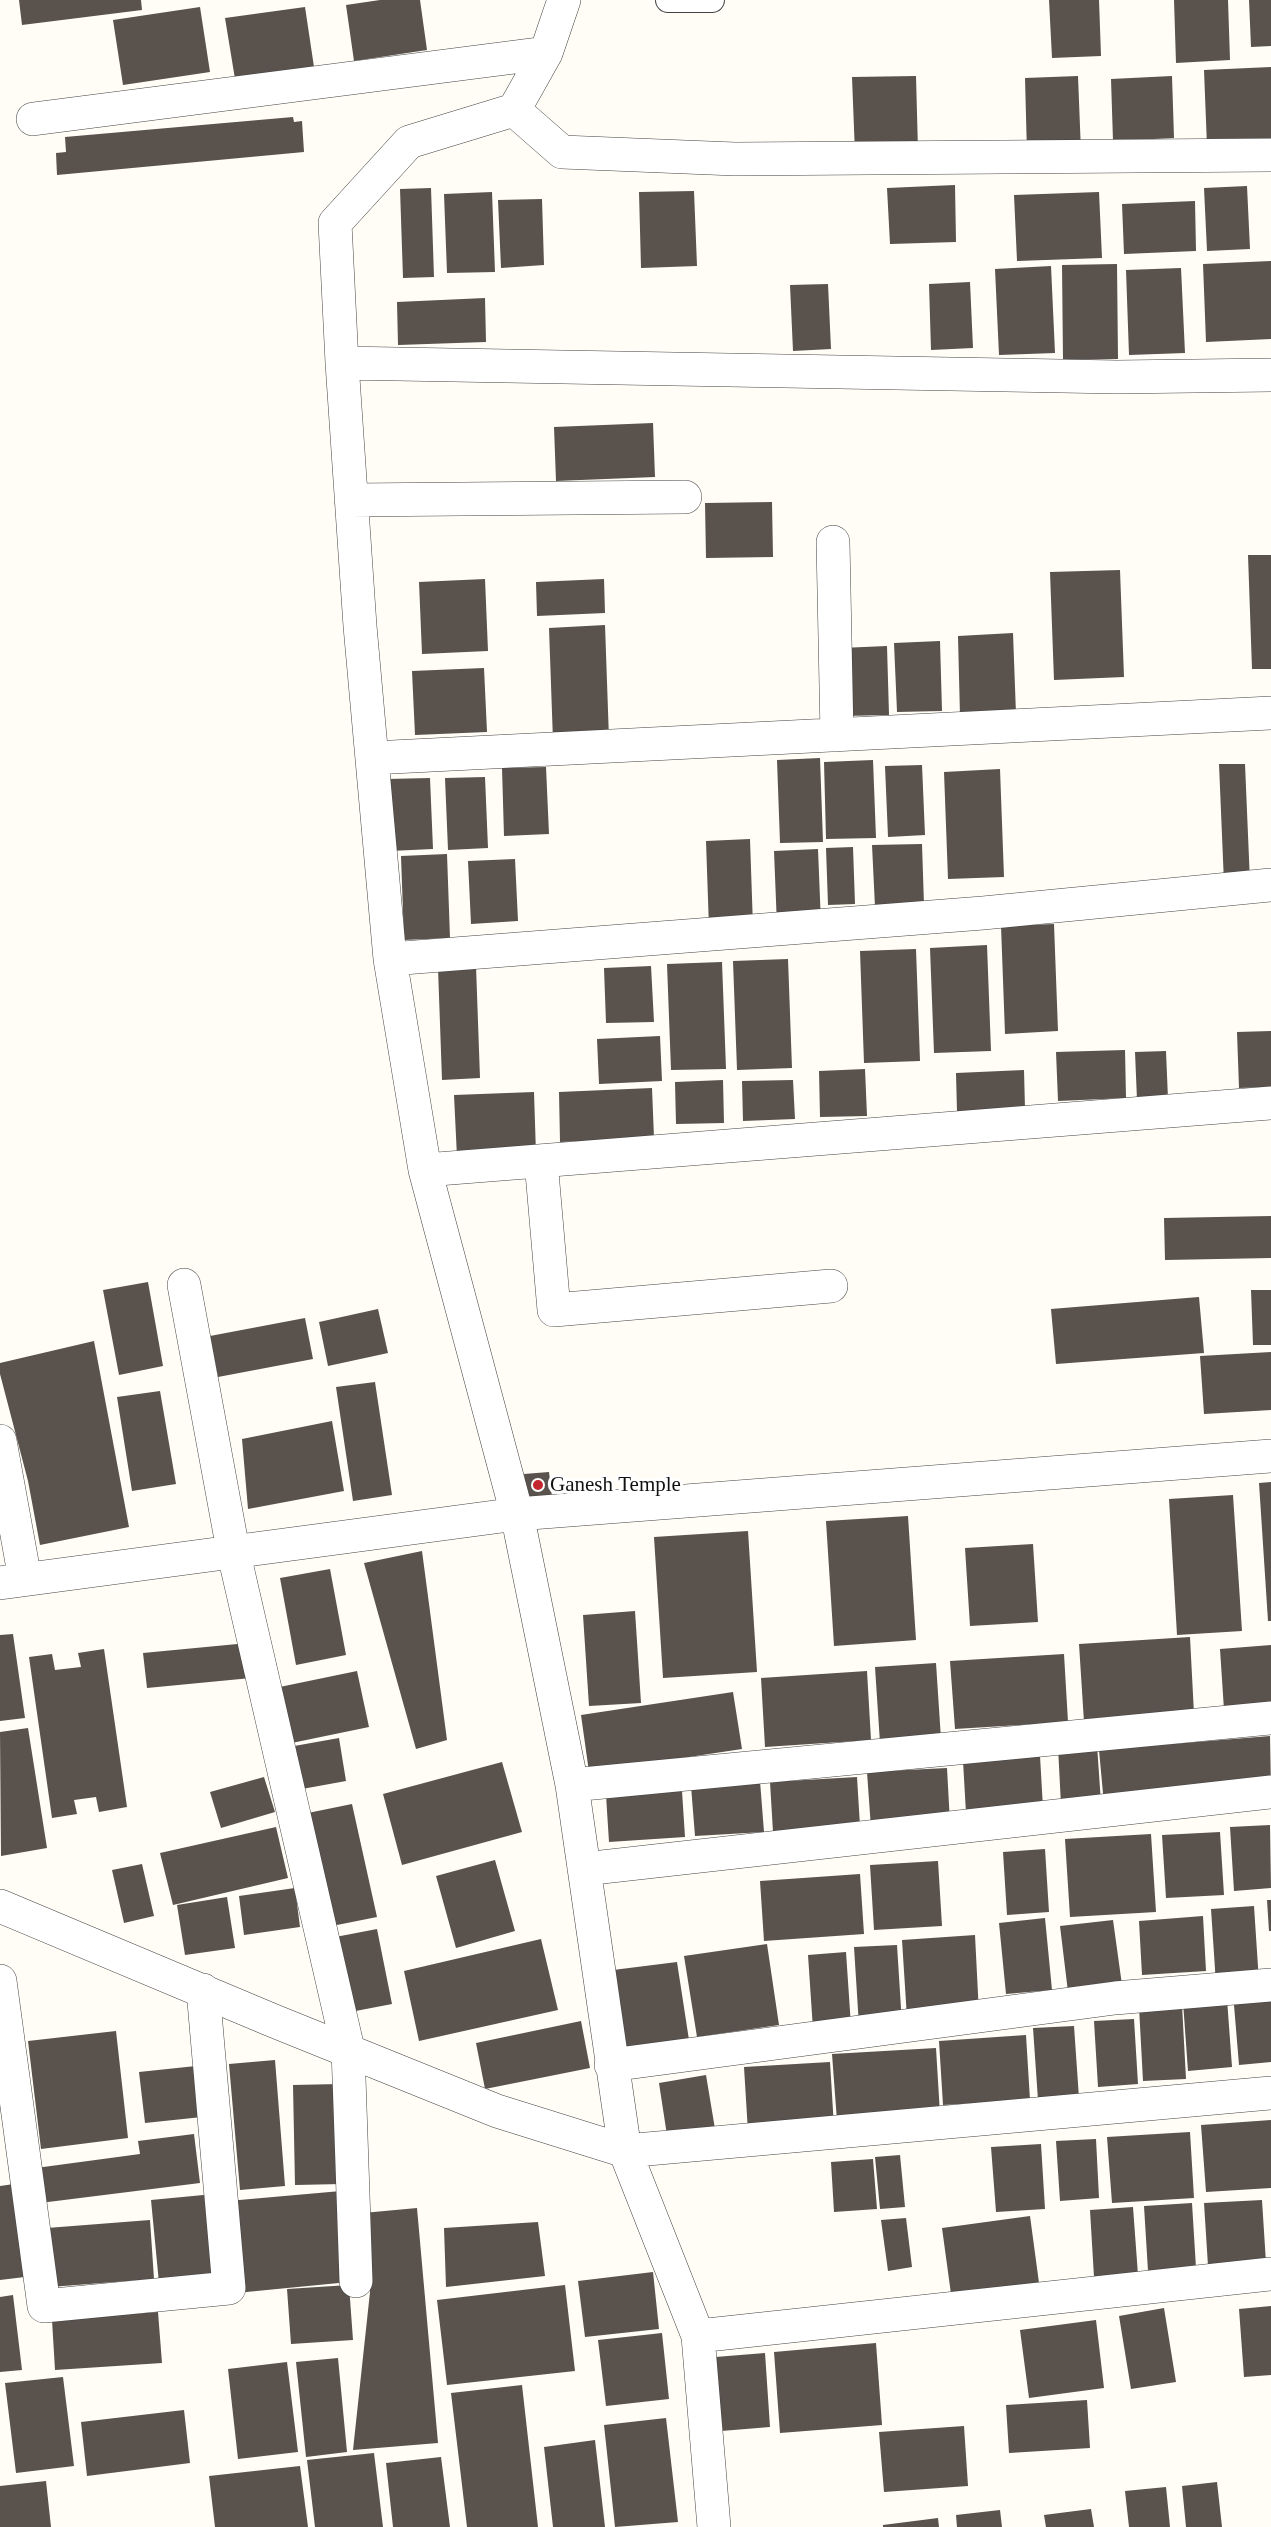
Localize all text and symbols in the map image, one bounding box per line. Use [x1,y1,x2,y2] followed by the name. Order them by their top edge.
[550,1472,681,1498] place label: Ganesh Temple
[531,1478,545,1492] marker: Ganesh Temple

